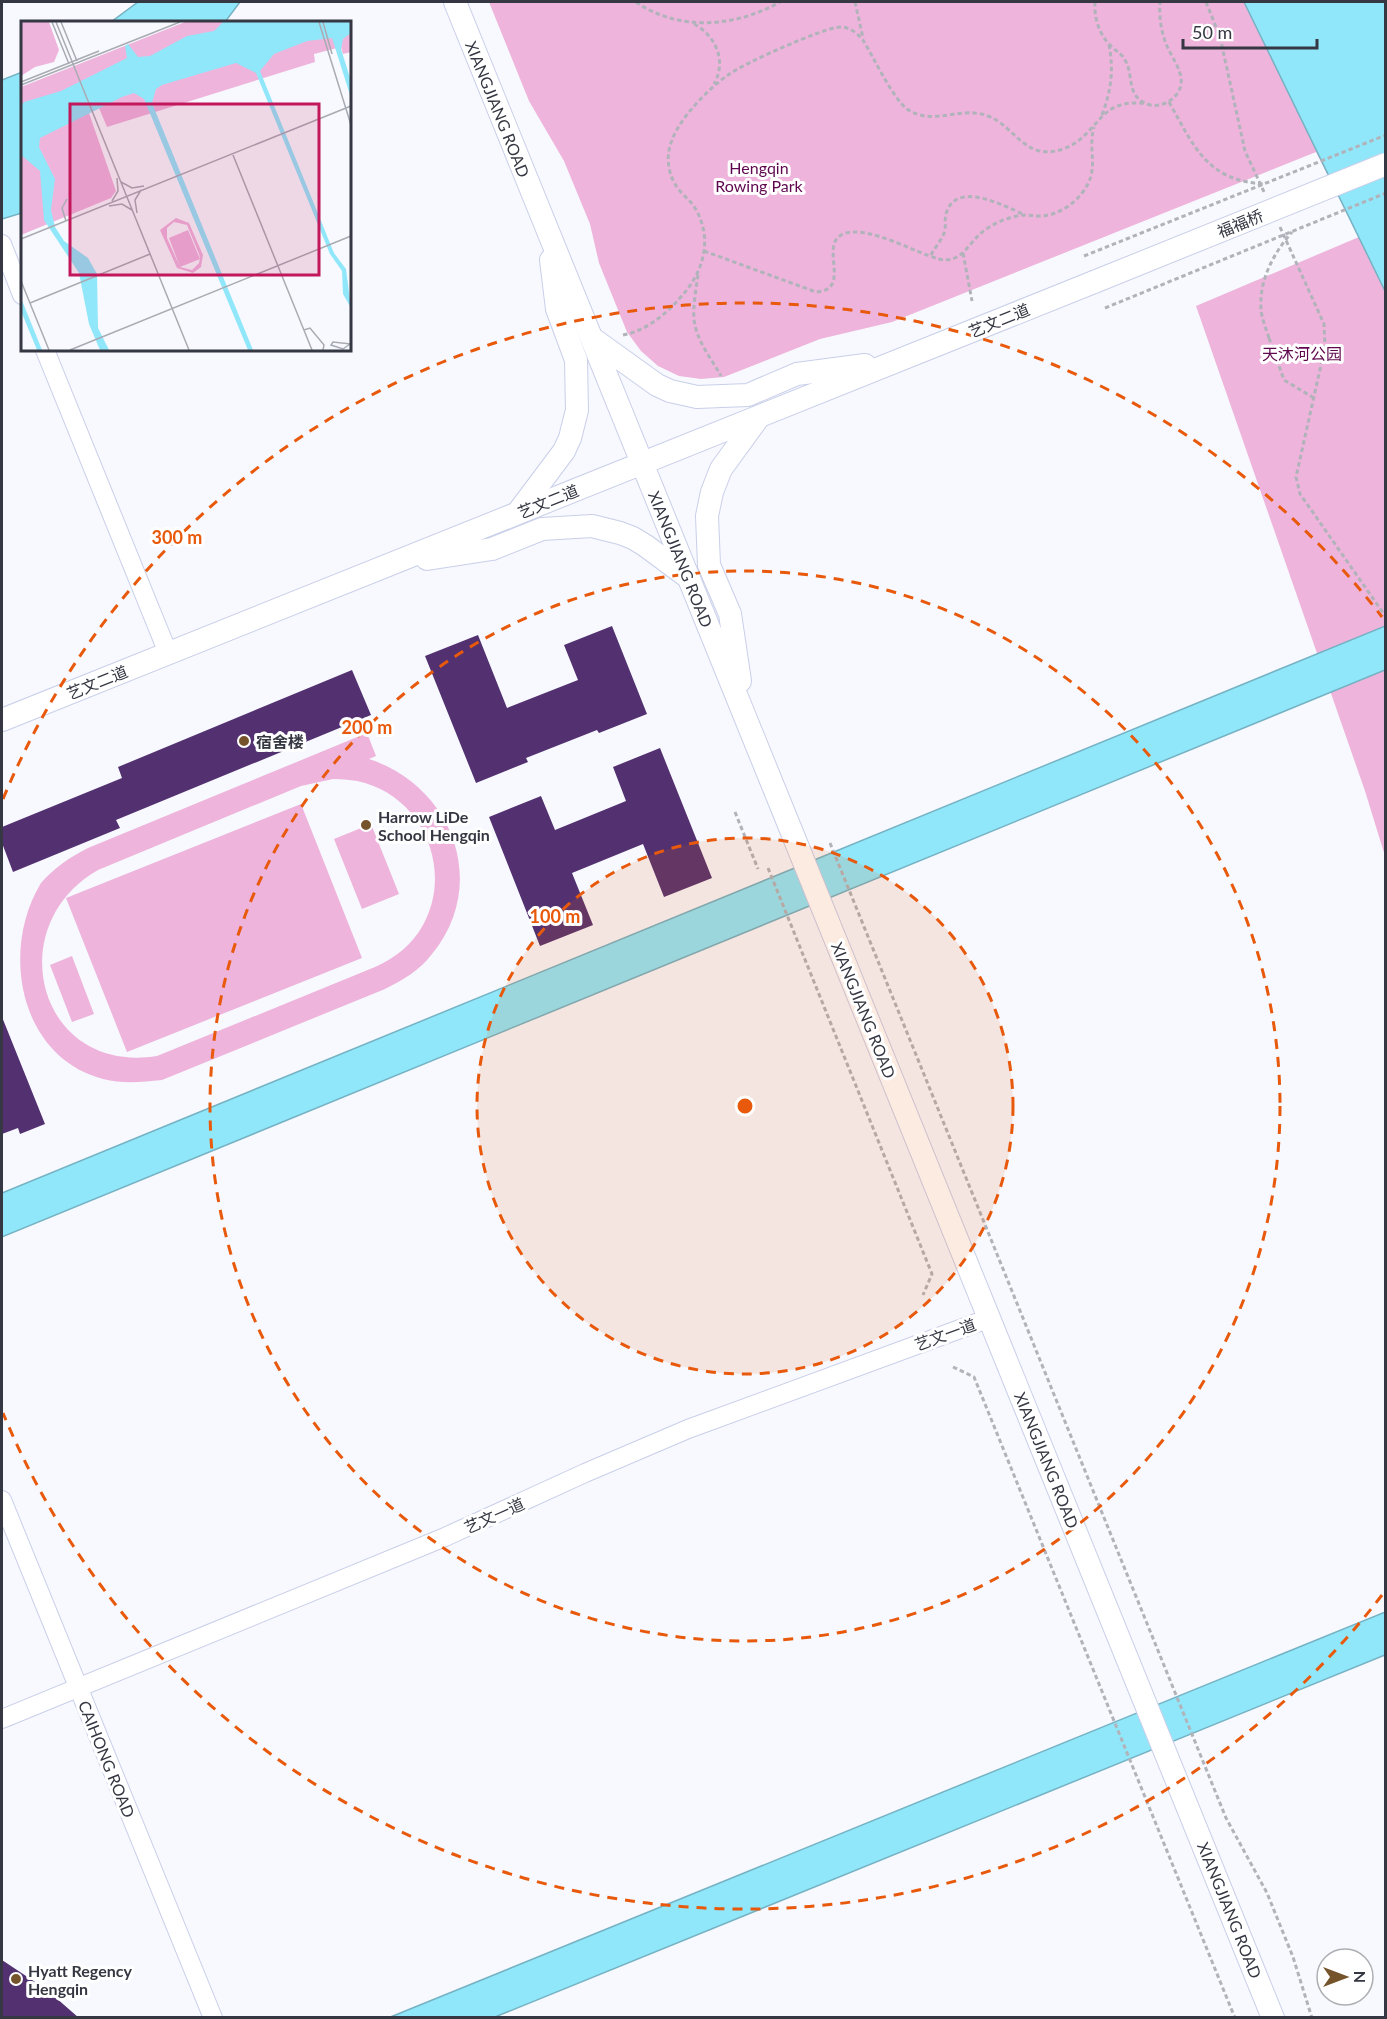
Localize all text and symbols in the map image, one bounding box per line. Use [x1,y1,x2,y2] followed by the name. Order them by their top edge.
[1183,12,1316,50] scale bar
[21,21,351,351] inset map
[1192,21,1232,43] text: 50 m
[462,38,534,180] street label: XIANGJIANG ROAD
[715,158,804,195] park label: Hengqin Rowing Park
[1214,205,1266,241] street label: 福福桥
[966,299,1032,341] street label: 艺文二道
[1262,344,1342,363] park label: 天沐河公园
[515,480,581,522] street label: 艺文二道
[645,488,717,630] street label: XIANGJIANG ROAD
[152,526,202,548] text: 300 m
[64,661,130,703] street label: 艺文二道
[342,716,392,738] text: 200 m
[256,732,304,751] place label: 宿舍楼
[237,734,251,748] marker: 宿舍楼
[378,807,490,844] place label: Harrow LiDe School Hengqin
[359,818,373,832] marker: Harrow LiDe School Hengqin
[530,905,580,927] text: 100 m
[828,939,900,1081] street label: XIANGJIANG ROAD
[735,1096,755,1116] centre of rings
[912,1314,978,1354] street label: 艺文一道
[1011,1389,1083,1531] street label: XIANGJIANG ROAD
[461,1493,527,1537] street label: 艺文一道
[75,1698,139,1820] street label: CAIHONG ROAD
[1194,1839,1266,1981] street label: XIANGJIANG ROAD
[1315,1947,1375,2007] north arrow
[28,1961,132,1998] place label: Hyatt Regency Hengqin
[1351,1971,1370,1983] text: N
[9,1972,23,1986] marker: Hyatt Regency Hengqin

